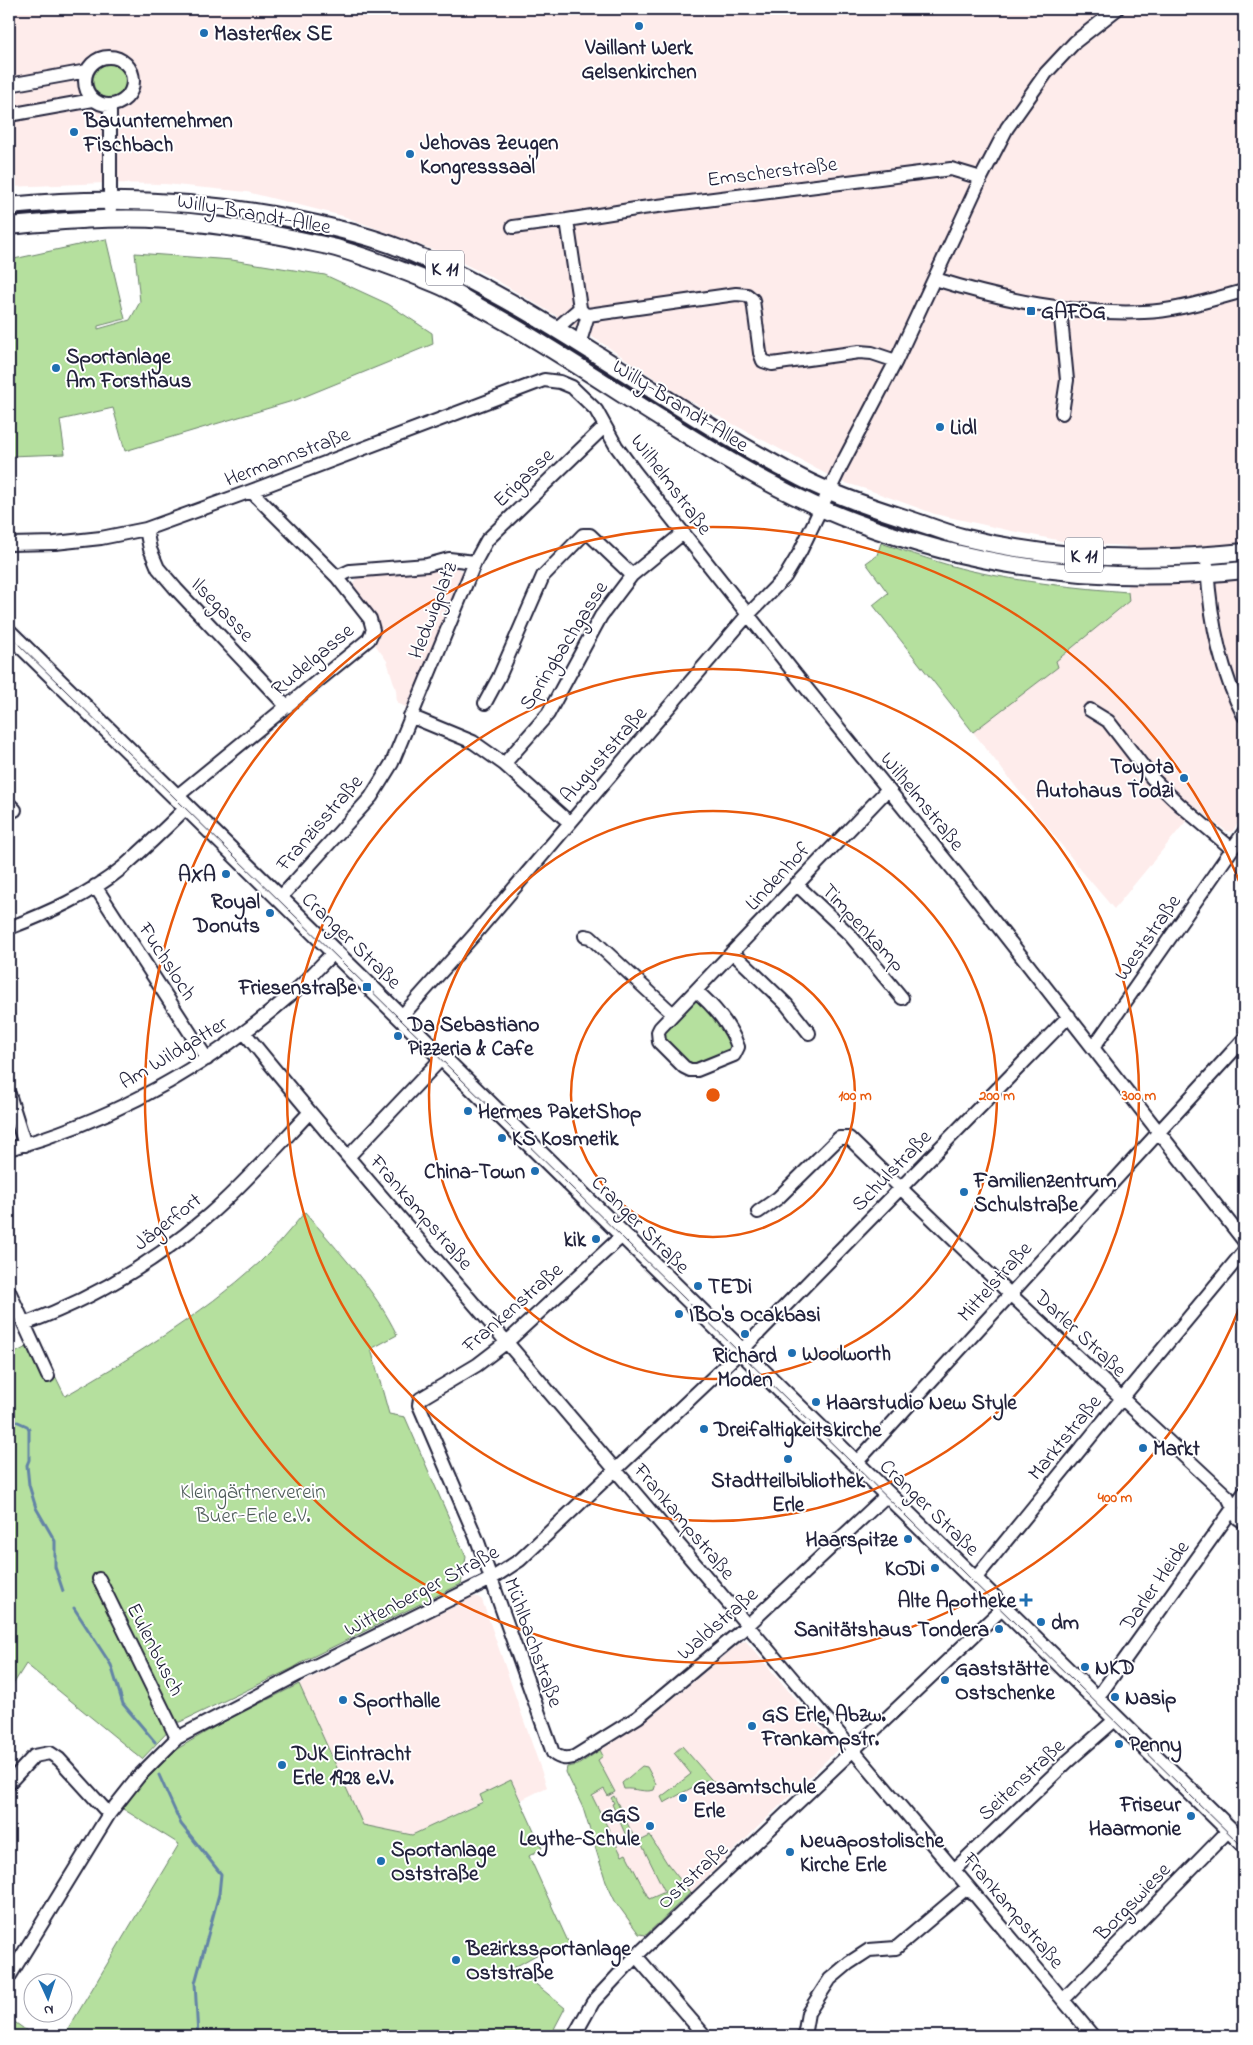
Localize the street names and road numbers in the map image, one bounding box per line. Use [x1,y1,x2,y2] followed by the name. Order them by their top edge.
[705,150,840,196] street label: Emscherstraße
[174,187,333,245] street label: Willy-Brandt-Allee
[426,250,464,286] road number: K 11
[605,353,754,463] street label: Willy-Brandt-Allee
[221,420,355,496] street label: Hermannstraße
[622,428,719,543] street label: Wilhelmstraße
[487,441,563,517] street label: Erigasse
[1065,538,1103,572] road number: K 11
[402,558,468,664] street label: Hedwigplatz
[181,571,261,651] street label: Ilsegasse
[513,575,618,718] street label: Springbachgasse
[265,617,363,706] street label: Rudelgasse
[554,700,657,812] street label: Auguststraße
[872,746,971,859] street label: Wilhelmstraße
[269,768,371,879] street label: Franzisstraße
[739,836,818,918] street label: Lindenhof
[814,877,912,979] street label: Timpenkamp
[292,886,408,999] street label: Cranger Straße
[1108,888,1190,987] street label: Weststraße
[129,916,203,1007] street label: Fuchsloch
[114,1009,235,1100] street label: Am Wildgatter
[845,1123,940,1219] street label: Schulstraße
[361,1148,480,1278] street label: Frankampstraße
[582,1169,696,1284] street label: Cranger Straße
[128,1186,210,1260] street label: Jägerfort
[951,1235,1040,1329] street label: Mittelstraße
[456,1256,571,1362] street label: Frankenstraße
[1026,1283,1133,1386] street label: Darler Straße
[1022,1388,1110,1488] street label: Marktstraße
[870,1453,986,1566] street label: Cranger Straße
[625,1457,742,1588] street label: Frankampstraße
[1113,1534,1198,1638] street label: Darler Heide
[339,1538,506,1647] street label: Wittenberger Straße
[495,1574,570,1712] street label: Mühlbachstraße
[671,1580,766,1668] street label: Waldstraße
[118,1598,191,1702] street label: Eulenbusch
[972,1732,1073,1829] street label: Seitenstraße
[651,1835,736,1917] street label: Oststraße
[954,1846,1071,1977] street label: Frankampstraße
[1088,1856,1180,1950] street label: Borgswiese

